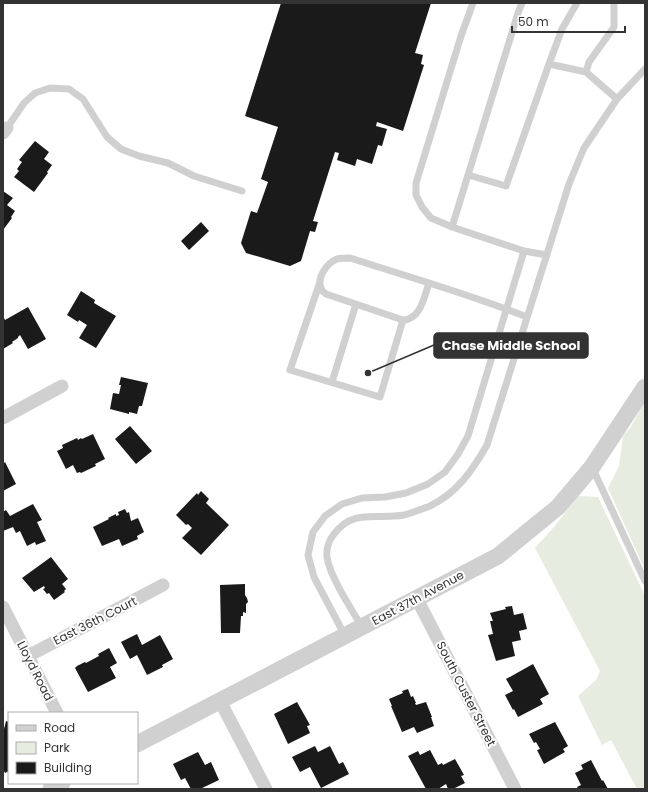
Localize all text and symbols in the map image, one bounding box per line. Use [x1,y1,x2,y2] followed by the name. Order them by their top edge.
[512,8,625,34] scale bar
[518,13,549,30] text: 50 m
[434,333,588,358] callout: Chase Middle School
[442,336,580,355] text: Chase Middle School
[369,566,467,629] street label: East 37th Avenue
[50,592,139,649] street label: East 36th Court
[13,638,58,704] street label: Lloyd Road
[433,638,500,749] street label: South Custer Street
[8,712,138,784] legend
[44,719,75,736] text: Road
[44,739,71,756] text: Park
[44,759,92,776] text: Building

